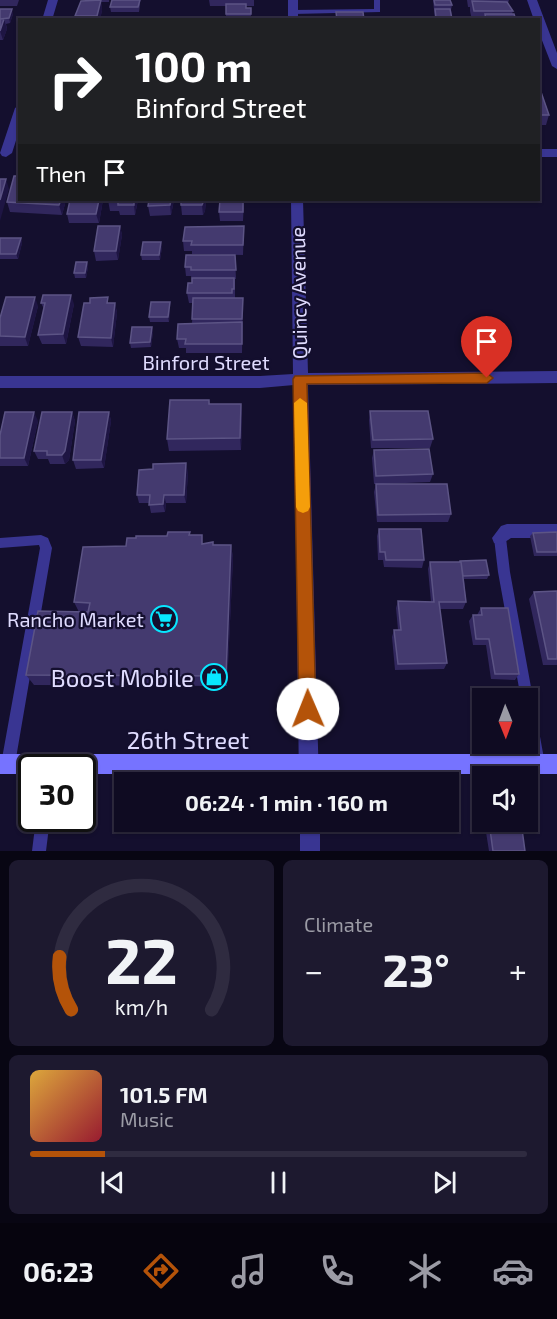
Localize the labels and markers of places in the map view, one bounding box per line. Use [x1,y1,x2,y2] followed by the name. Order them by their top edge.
[461,316,512,378] pin
[149,604,179,634] supermarket icon: Rancho Market
[7,607,144,631] place label: Rancho Market
[199,662,229,692] shop icon: Boost Mobile
[51,663,194,692] place label: Boost Mobile

